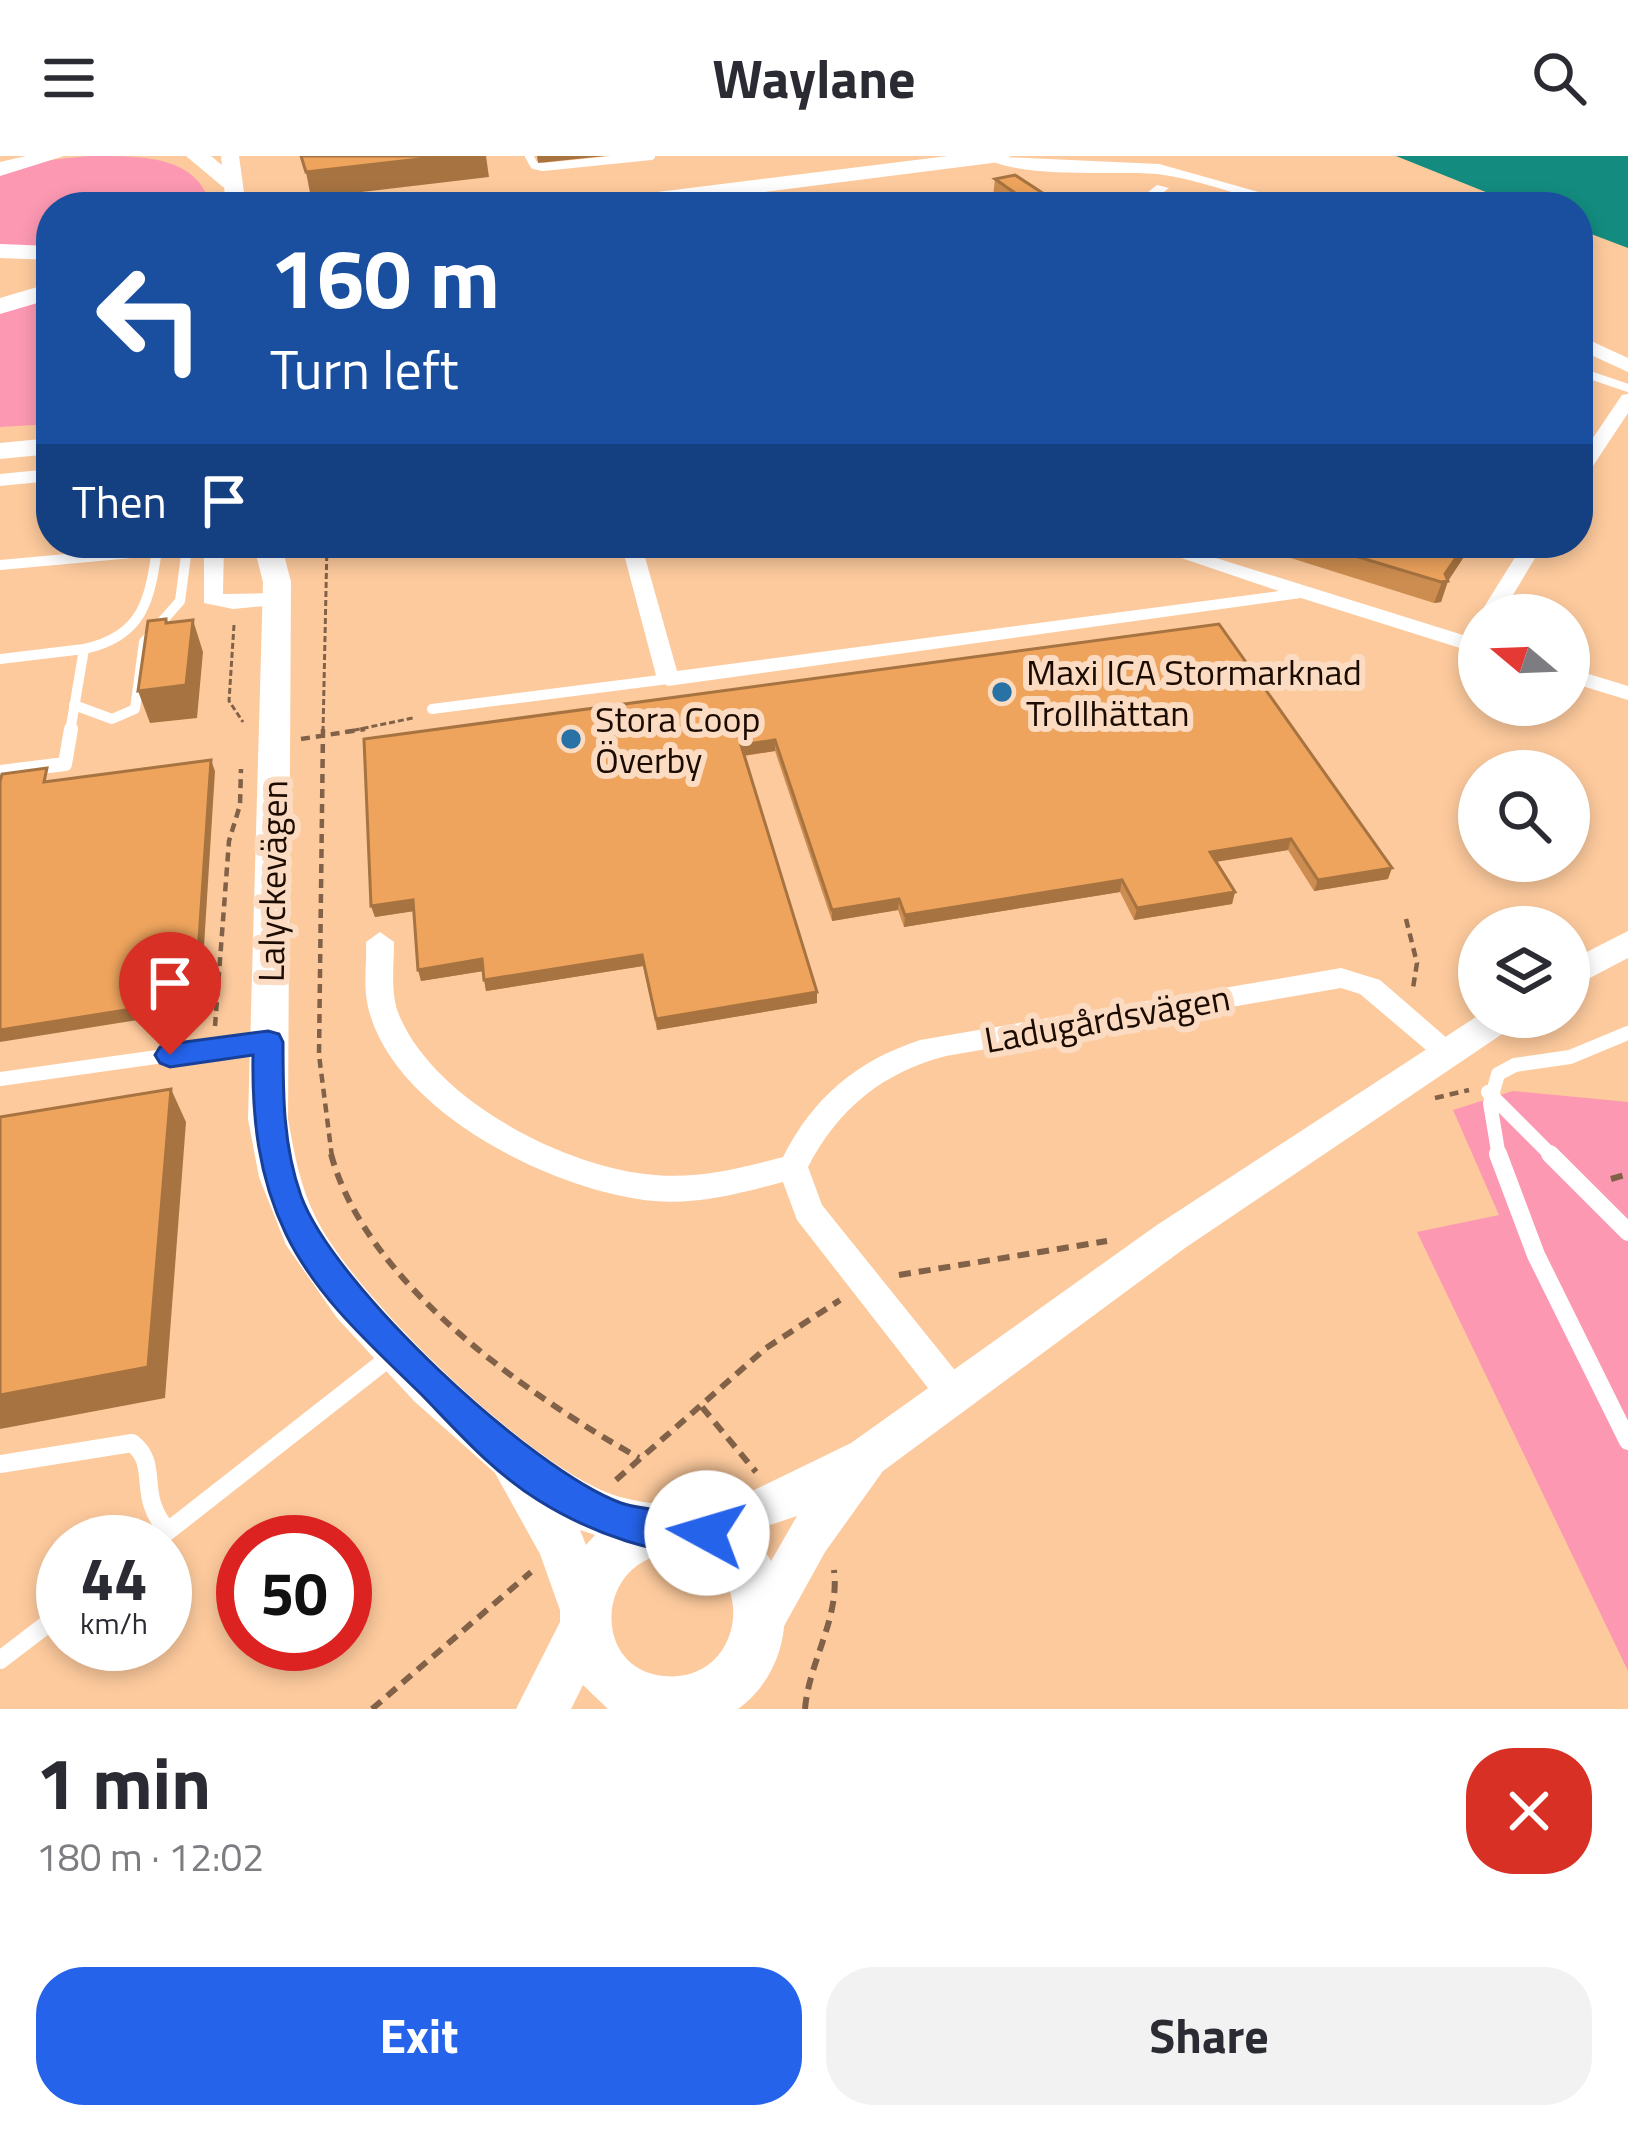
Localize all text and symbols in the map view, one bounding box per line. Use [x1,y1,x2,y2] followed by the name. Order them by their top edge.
[712,37,916,119] text: Waylane
[36,45,102,111] icon: menu
[1526,45,1592,111] icon: search
[270,213,500,341] text: 160 m
[72,240,228,396] icon: left
[270,328,459,410] text: Turn left
[72,467,167,535] text: Then
[191,468,257,534] icon: arrive
[1458,594,1590,726] north arrow
[1458,594,1590,1038] map controls
[1026,644,1362,740] place label: Maxi ICA Stormarknad Trollhättan
[989,679,1015,705] marker: Maxi ICA Stormarknad Trollhättan
[595,691,760,787] place label: Stora Coop Överby
[558,726,584,752] marker: Stora Coop Överby
[1458,750,1590,882] button: search
[243,779,301,983] street label: Lalyckevägen
[1458,906,1590,1038] button: layers
[119,932,221,1055] pin
[137,950,203,1016] icon: arrive
[980,969,1234,1067] street label: Ladugårdsvägen
[644,1470,770,1596] position arrow
[216,1515,372,1671] speed limit sign: 50
[80,1532,148,1623] text: 44
[80,1600,148,1646] text: km/h
[36,1727,211,1837] text: 1 min
[1466,1748,1592,1874] button: close
[36,1827,264,1886] text: 180 m · 12:02
[36,1967,802,2105] button: Exit
[826,1967,1592,2105] button: Share

